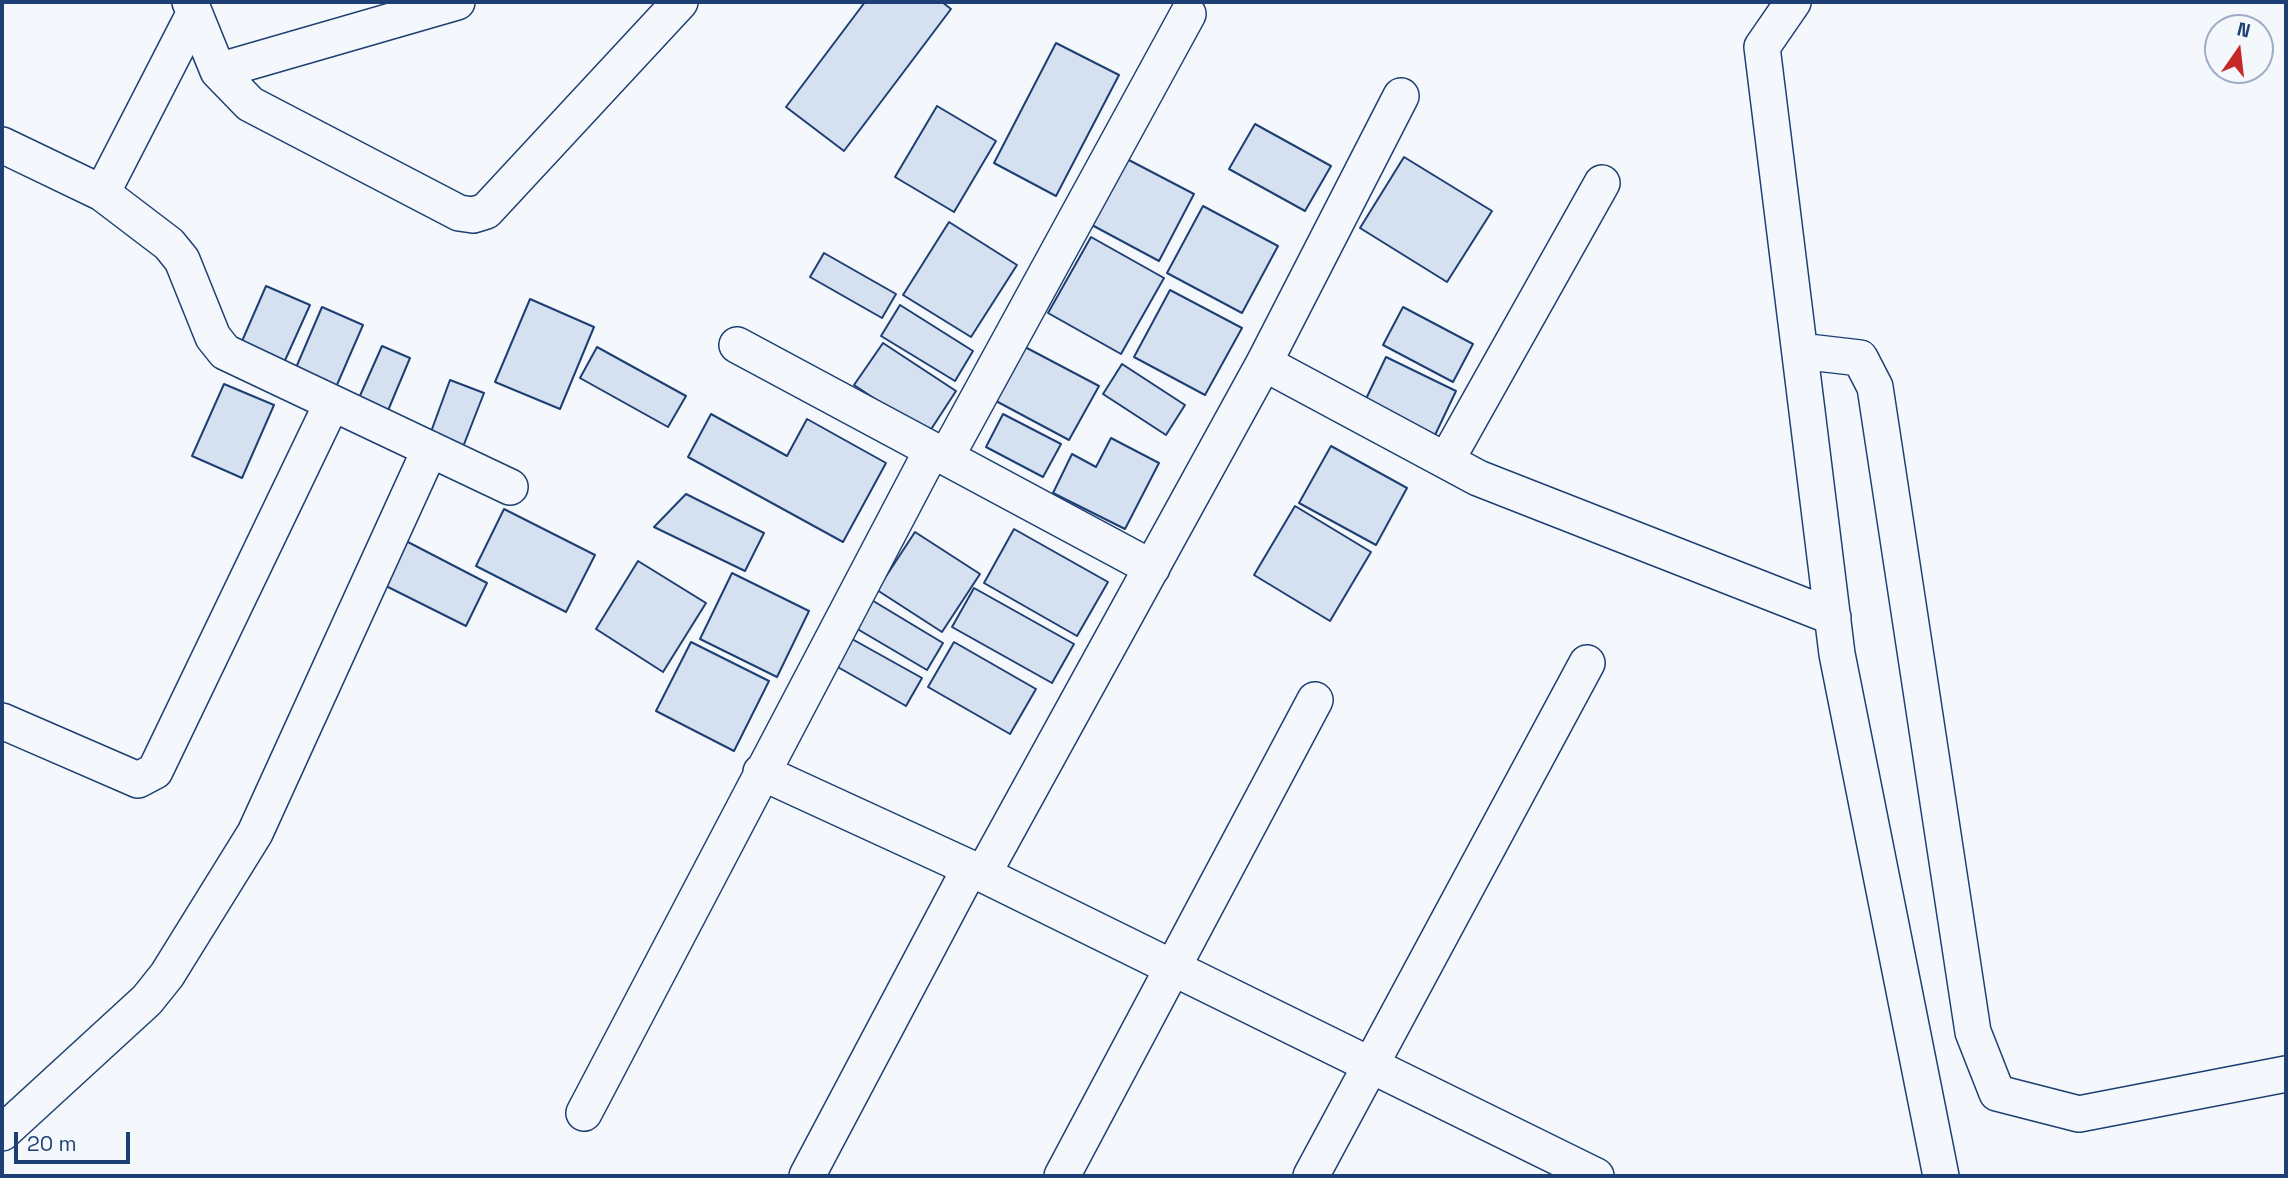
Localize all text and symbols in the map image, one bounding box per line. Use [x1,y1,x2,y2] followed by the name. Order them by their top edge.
[2204,14,2274,84] north arrow
[2235,16,2253,44] text: N
[18,1118,133,1162] scale bar
[27,1130,77,1157] text: 20 m

